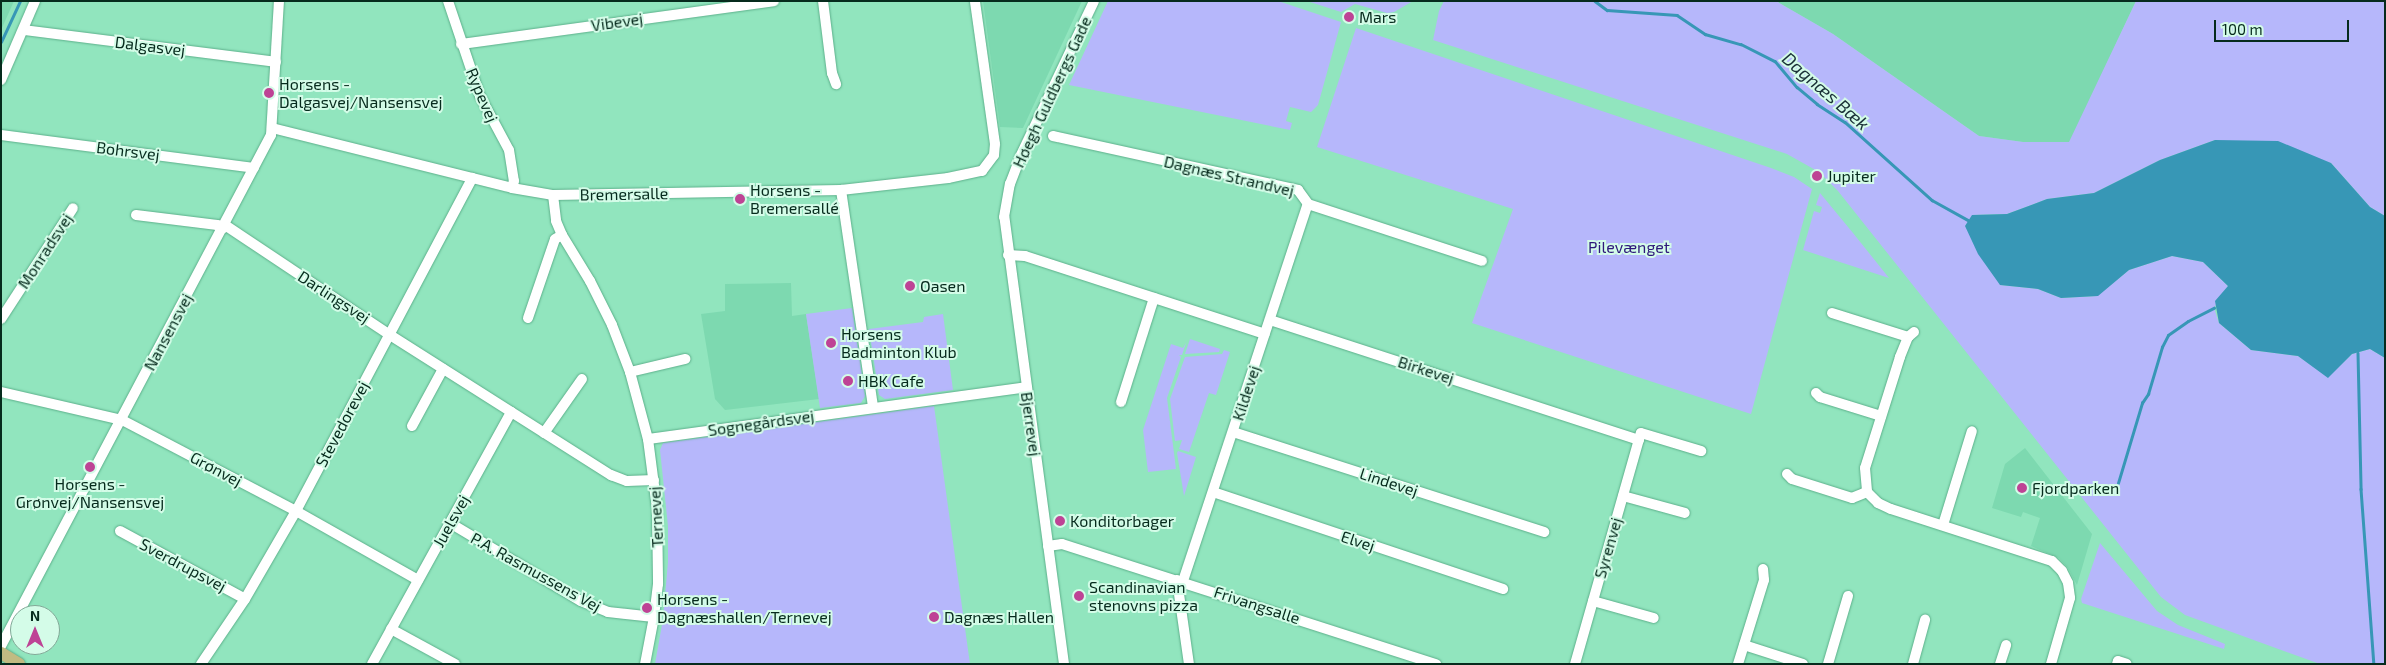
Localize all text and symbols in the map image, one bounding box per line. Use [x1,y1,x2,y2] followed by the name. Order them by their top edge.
[1359,7,1396,27] place label: Mars
[590,9,644,35] street label: Vibevej
[2216,10,2351,42] scale bar
[1343,11,1355,23] marker: Mars
[1009,13,1095,171] street label: Høegh Guldbergs Gade
[2222,20,2263,38] text: 100 m
[114,32,186,60] street label: Dalgasvej
[1778,47,1874,135] water label: Dagnæs Bæk
[462,65,502,125] street label: Rypevej
[279,74,443,112] place label: Horsens - Dalgasvej/Nansensvej
[263,87,275,99] marker: Horsens - Dalgasvej/Nansensvej
[95,138,161,164] street label: Bohrsvej
[1162,152,1296,200] street label: Dagnæs Strandvej
[1827,166,1876,186] place label: Jupiter
[1811,170,1823,182] marker: Jupiter
[750,180,839,218] place label: Horsens - Bremersallé
[579,184,669,204] street label: Bremersalle
[734,193,746,205] marker: Horsens - Bremersallé
[14,210,76,292] street label: Monradsvej
[1588,237,1670,257] park label: Pilevænget
[294,267,374,327] street label: Darlingsvej
[920,276,965,296] place label: Oasen
[904,280,916,292] marker: Oasen
[140,290,196,374] street label: Nansensvej
[841,324,957,362] place label: Horsens Badminton Klub
[825,337,837,349] marker: Horsens Badminton Klub
[1396,352,1456,388] street label: Birkevej
[1228,363,1264,423] street label: Kildevej
[858,371,924,391] place label: HBK Cafe
[842,375,854,387] marker: HBK Cafe
[311,378,373,470] street label: Stevedorevej
[1017,391,1045,457] street label: Bjerrevej
[707,406,815,440] street label: Sognegårdsvej
[187,447,245,491] street label: Grønvej
[84,461,96,473] marker: Horsens - Grønvej/Nansensvej
[1357,464,1421,500] street label: Lindevej
[16,474,164,512] place label: Horsens - Grønvej/Nansensvej
[2032,478,2119,498] place label: Fjordparken
[2016,482,2028,494] marker: Fjordparken
[645,486,667,548] street label: Ternevej
[429,491,473,551] street label: Juelsvej
[1070,511,1174,531] place label: Konditorbager
[1054,515,1066,527] marker: Konditorbager
[1590,515,1626,581] street label: Syrenvej
[1339,527,1377,555] street label: Elvej
[467,528,605,616] street label: P.A. Rasmussens Vej
[136,534,230,596] street label: Sverdrupsvej
[1089,577,1198,615] place label: Scandinavian stenovns pizza
[1212,582,1302,628] street label: Frivangsalle
[657,589,832,627] place label: Horsens - Dagnæshallen/Ternevej
[1073,590,1085,602] marker: Scandinavian stenovns pizza
[641,602,653,614] marker: Horsens - Dagnæshallen/Ternevej
[10,605,60,655] north arrow
[30,607,40,624] text: N
[944,607,1054,627] place label: Dagnæs Hallen
[928,611,940,623] marker: Dagnæs Hallen

